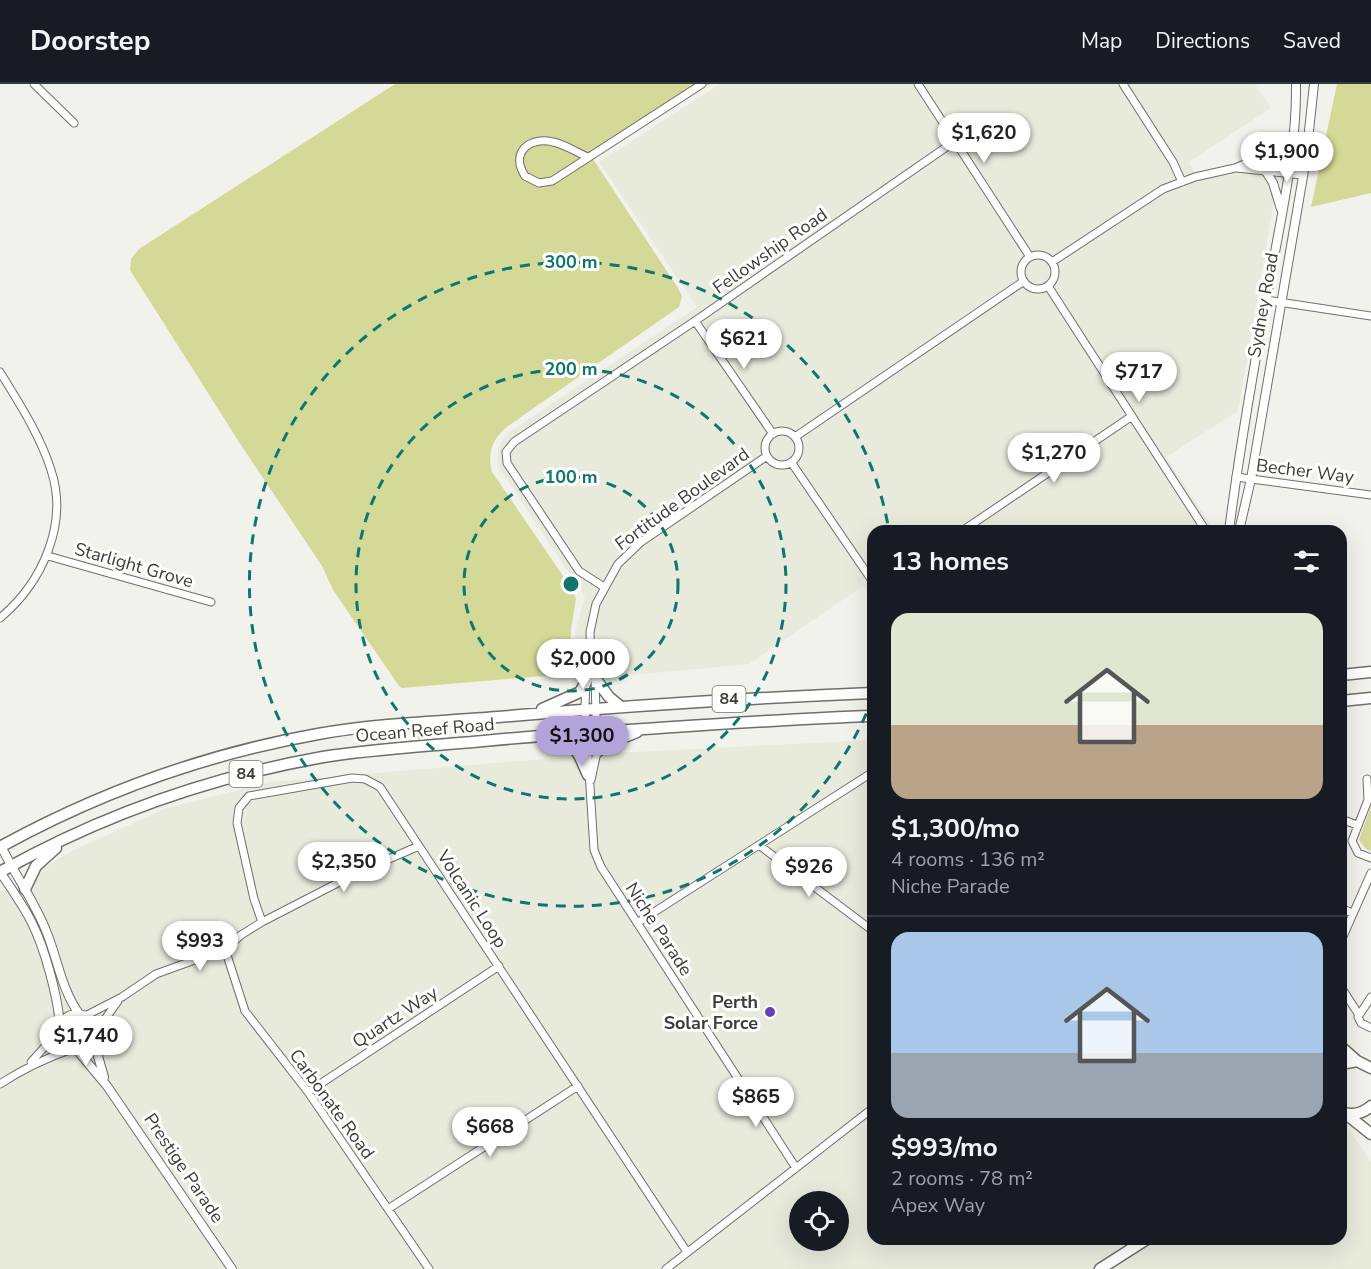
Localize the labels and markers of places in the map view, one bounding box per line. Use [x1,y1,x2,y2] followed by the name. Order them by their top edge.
[935,113,1033,164] pin: $1,620
[1238,132,1336,183] pin: $1,900
[708,319,780,370] pin: $621
[1103,352,1175,403] pin: $717
[1005,433,1103,484] pin: $1,270
[561,574,581,594] centre of rings
[534,639,632,690] pin: $2,000
[533,716,631,767] pin: $1,300
[295,842,393,893] pin: $2,350
[773,847,845,898] pin: $926
[164,921,236,972] pin: $993
[664,990,758,1035] place label: Perth Solar Force
[763,1005,777,1019] marker: Perth Solar Force
[37,1016,135,1067] pin: $1,740
[720,1077,792,1128] pin: $865
[454,1107,526,1158] pin: $668

